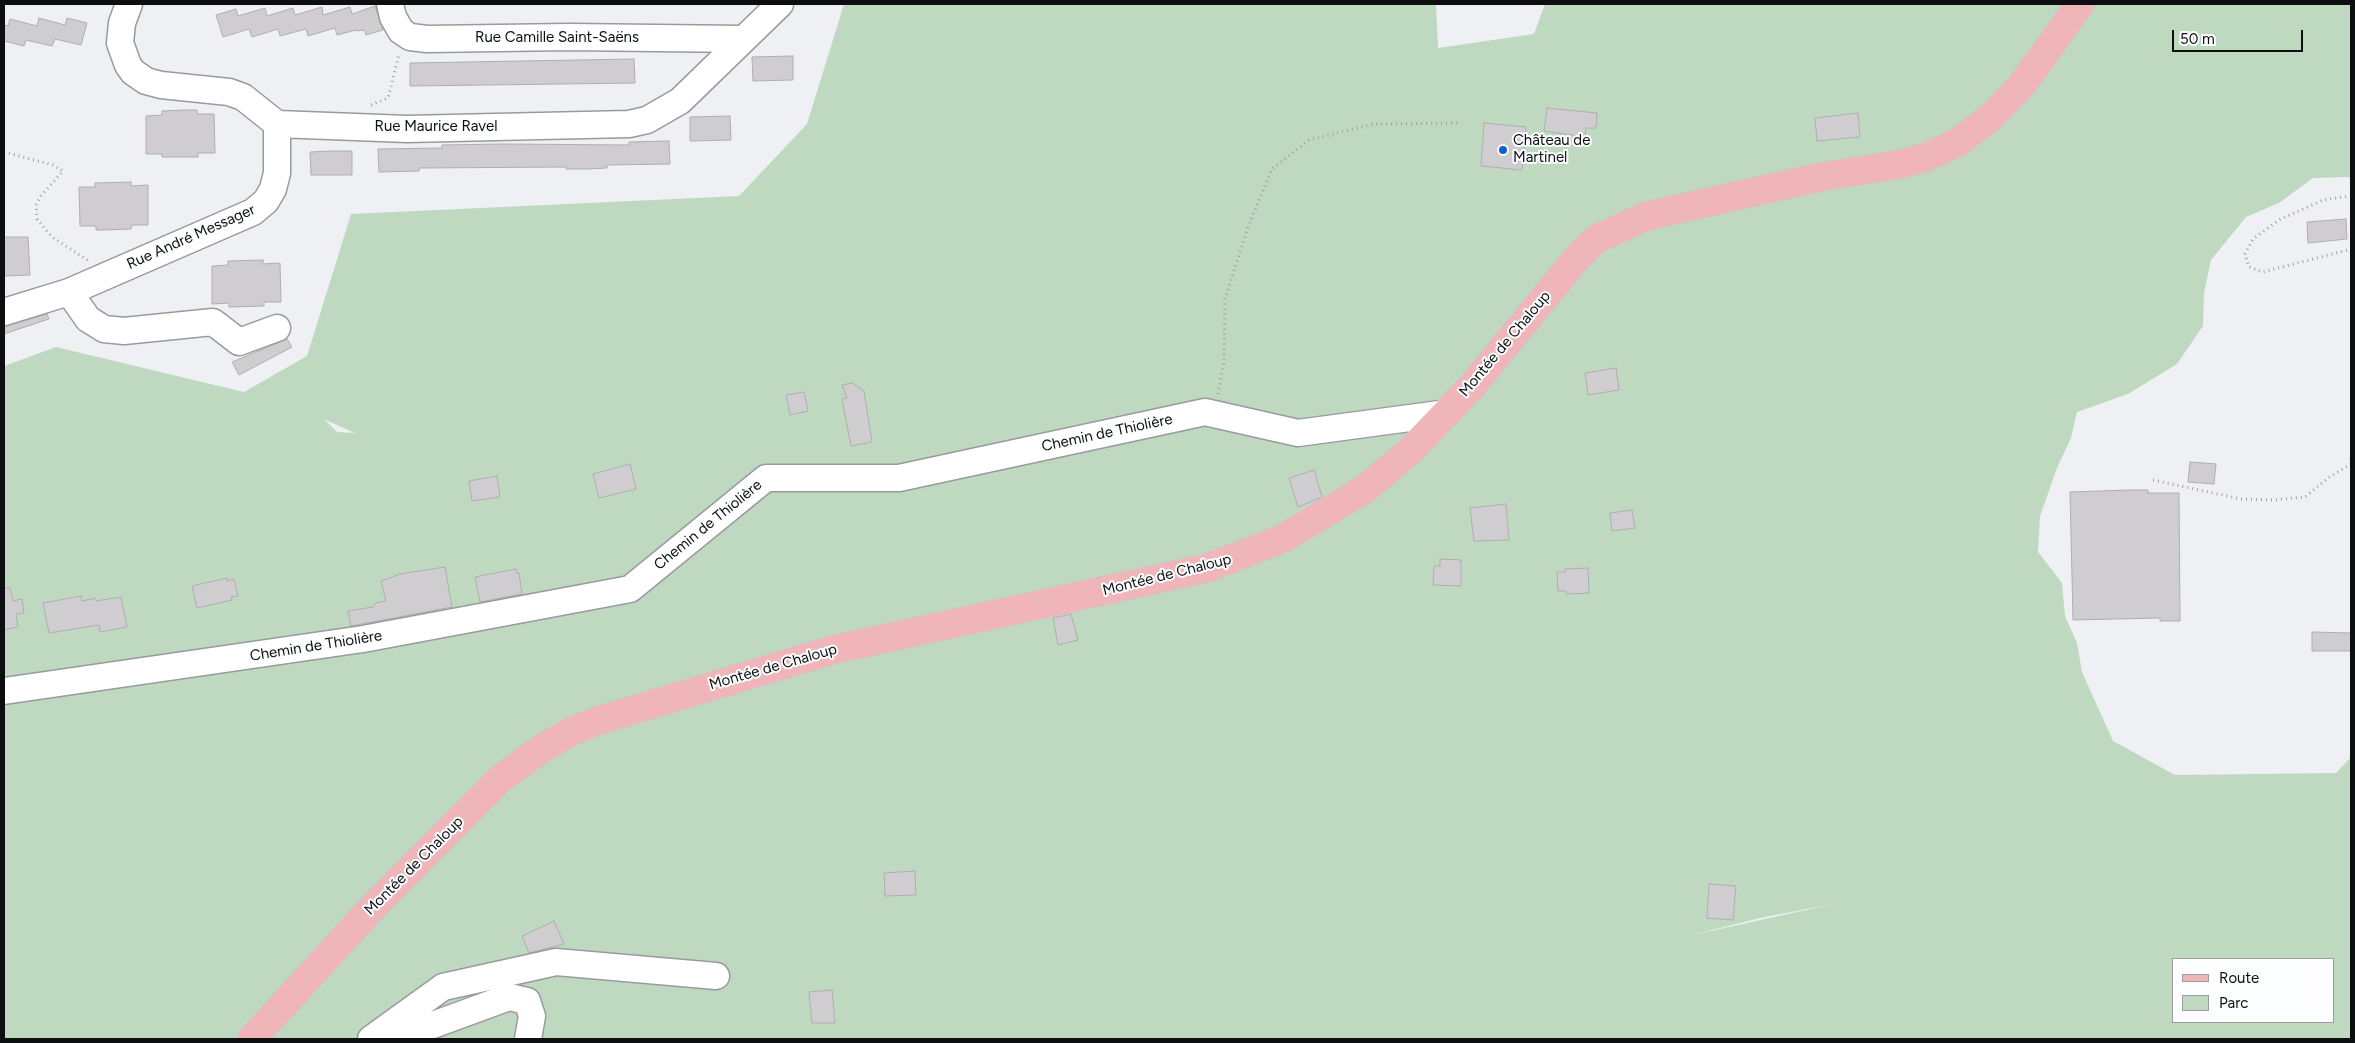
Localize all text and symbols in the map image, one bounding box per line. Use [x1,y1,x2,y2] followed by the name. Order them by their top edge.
[2175,20,2306,52] scale bar
[475,29,639,47] street label: Rue Camille Saint-Saëns
[2180,30,2215,48] text: 50 m
[375,118,497,136] street label: Rue Maurice Ravel
[1513,132,1590,167] place label: Château de Martinel
[1497,144,1509,156] marker: Château de Martinel
[124,201,258,273] street label: Rue André Messager
[1456,288,1554,400] street label: Montée de Chaloup
[1040,410,1174,456] street label: Chemin de Thiolière
[650,476,766,574] street label: Chemin de Thiolière
[1101,550,1233,600] street label: Montée de Chaloup
[249,627,383,665] street label: Chemin de Thiolière
[707,640,839,694] street label: Montée de Chaloup
[361,813,467,919] street label: Montée de Chaloup
[2172,958,2335,1023] legend
[2219,969,2259,987] text: Route
[2219,994,2248,1012] text: Parc

